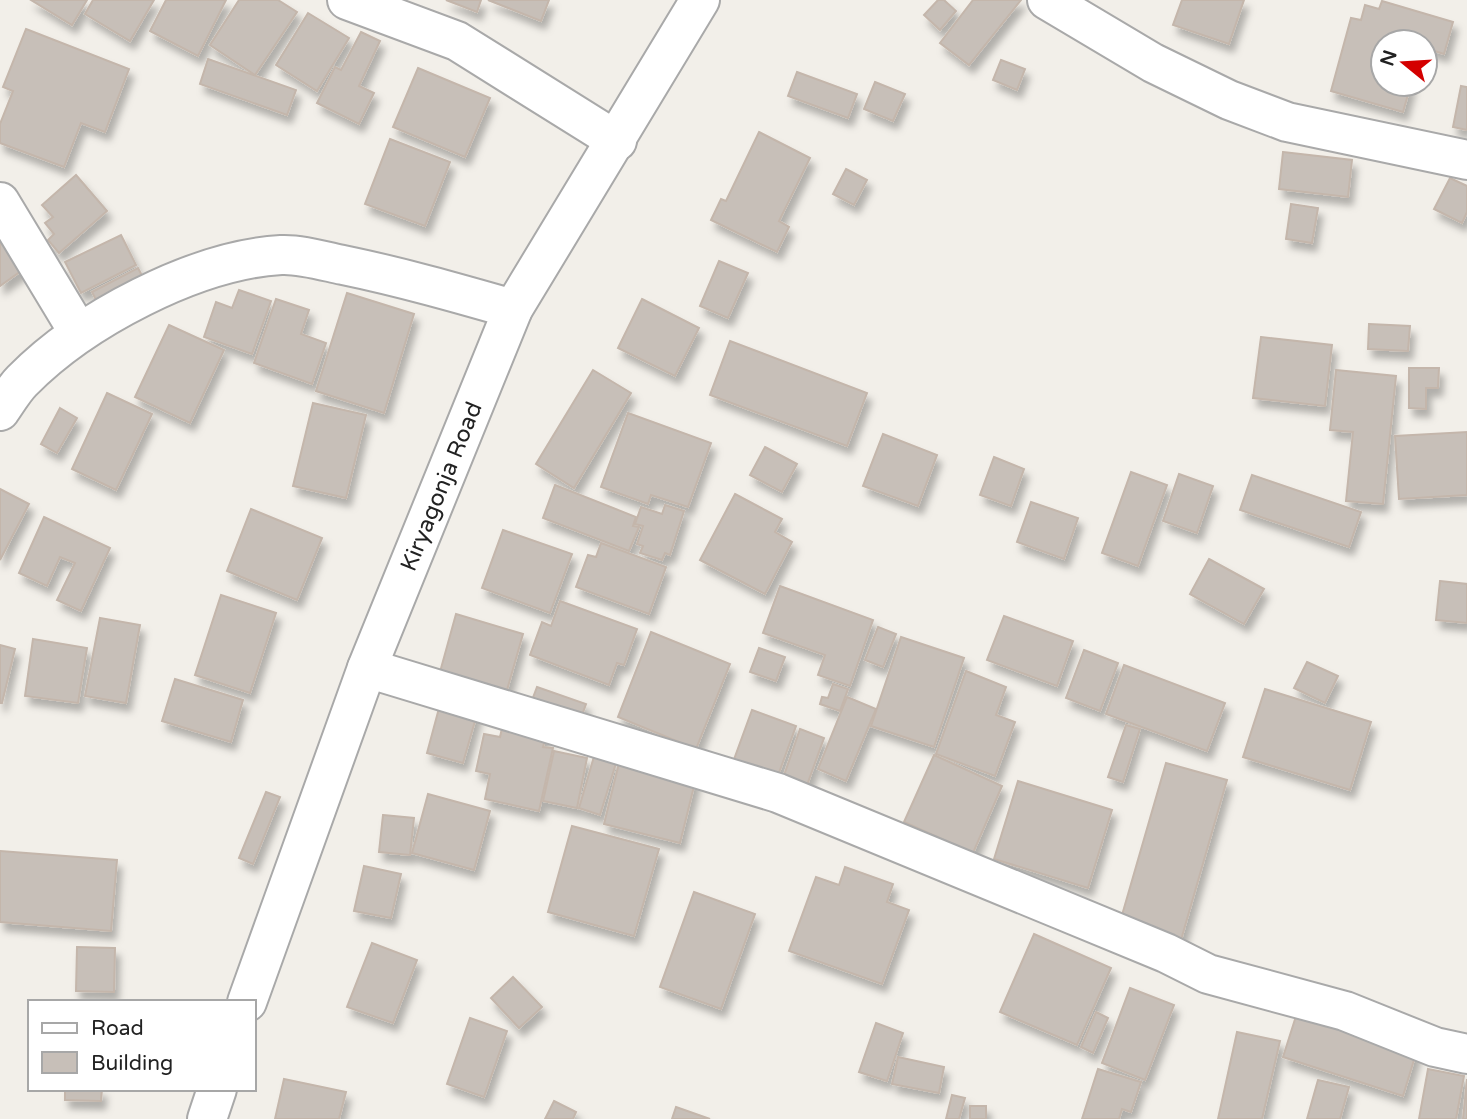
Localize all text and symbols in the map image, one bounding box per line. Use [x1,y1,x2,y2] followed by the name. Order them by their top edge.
[1369,28,1439,98] north arrow
[1376,47,1402,69] text: N
[395,398,489,575] street label: Kiryagonja Road
[28,1000,256,1091] legend
[91,1016,144,1041] text: Road
[91,1051,173,1076] text: Building

